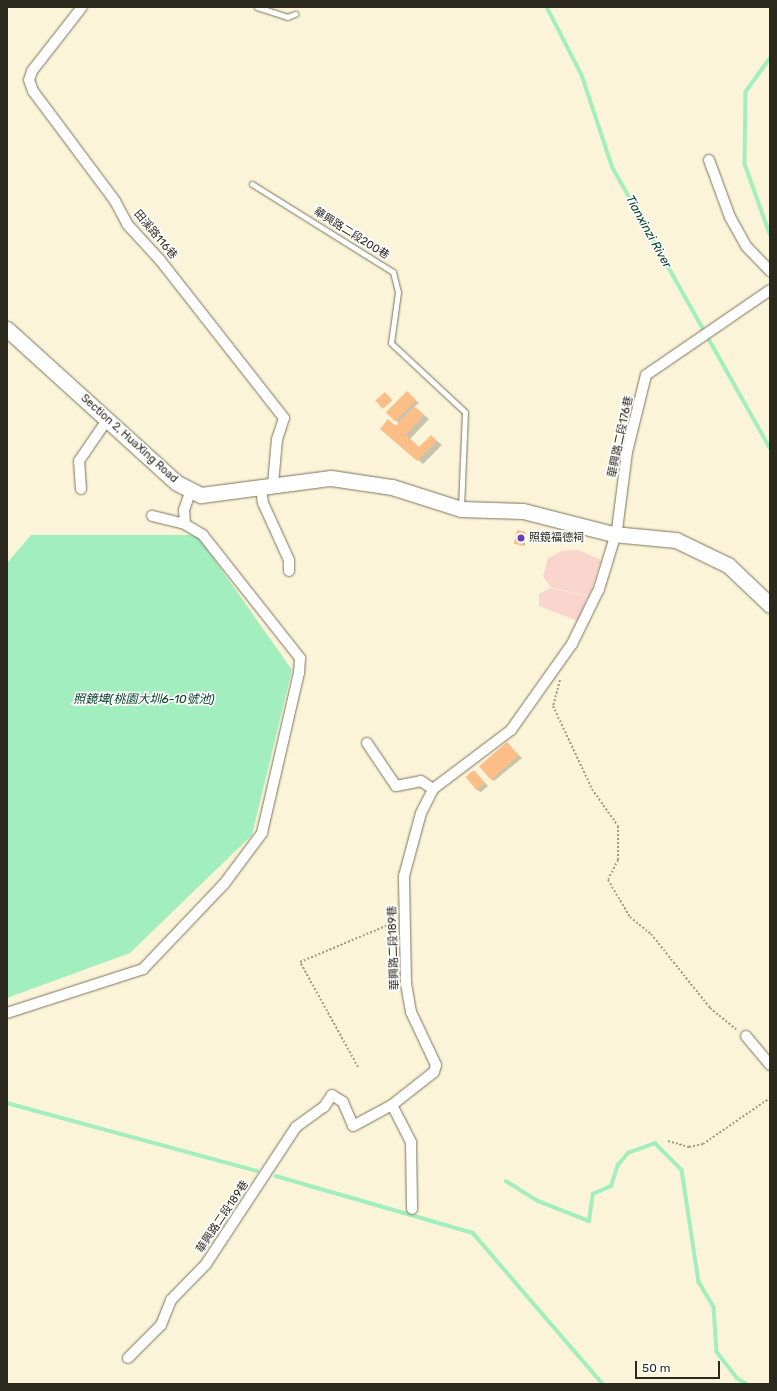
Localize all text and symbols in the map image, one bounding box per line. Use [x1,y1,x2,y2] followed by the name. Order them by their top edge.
[622,193,674,271] water label: Tianxinzi River
[311,206,391,262] street label: 華興路二段200巷
[131,208,179,262] street label: 田溪路116巷
[78,392,180,486] street label: Section 2, HuaXing Road
[606,395,636,479] street label: 華興路二段176巷
[529,531,584,545] place label: 照鏡福德祠
[516,533,526,543] marker: 照鏡福德祠
[73,693,215,707] water label: 照鏡埤(桃園大圳6-10號池)
[386,906,402,990] street label: 華興路二段189巷
[194,1178,252,1256] street label: 華興路二段189巷
[637,1353,722,1379] scale bar
[642,1361,670,1375] text: 50 m

